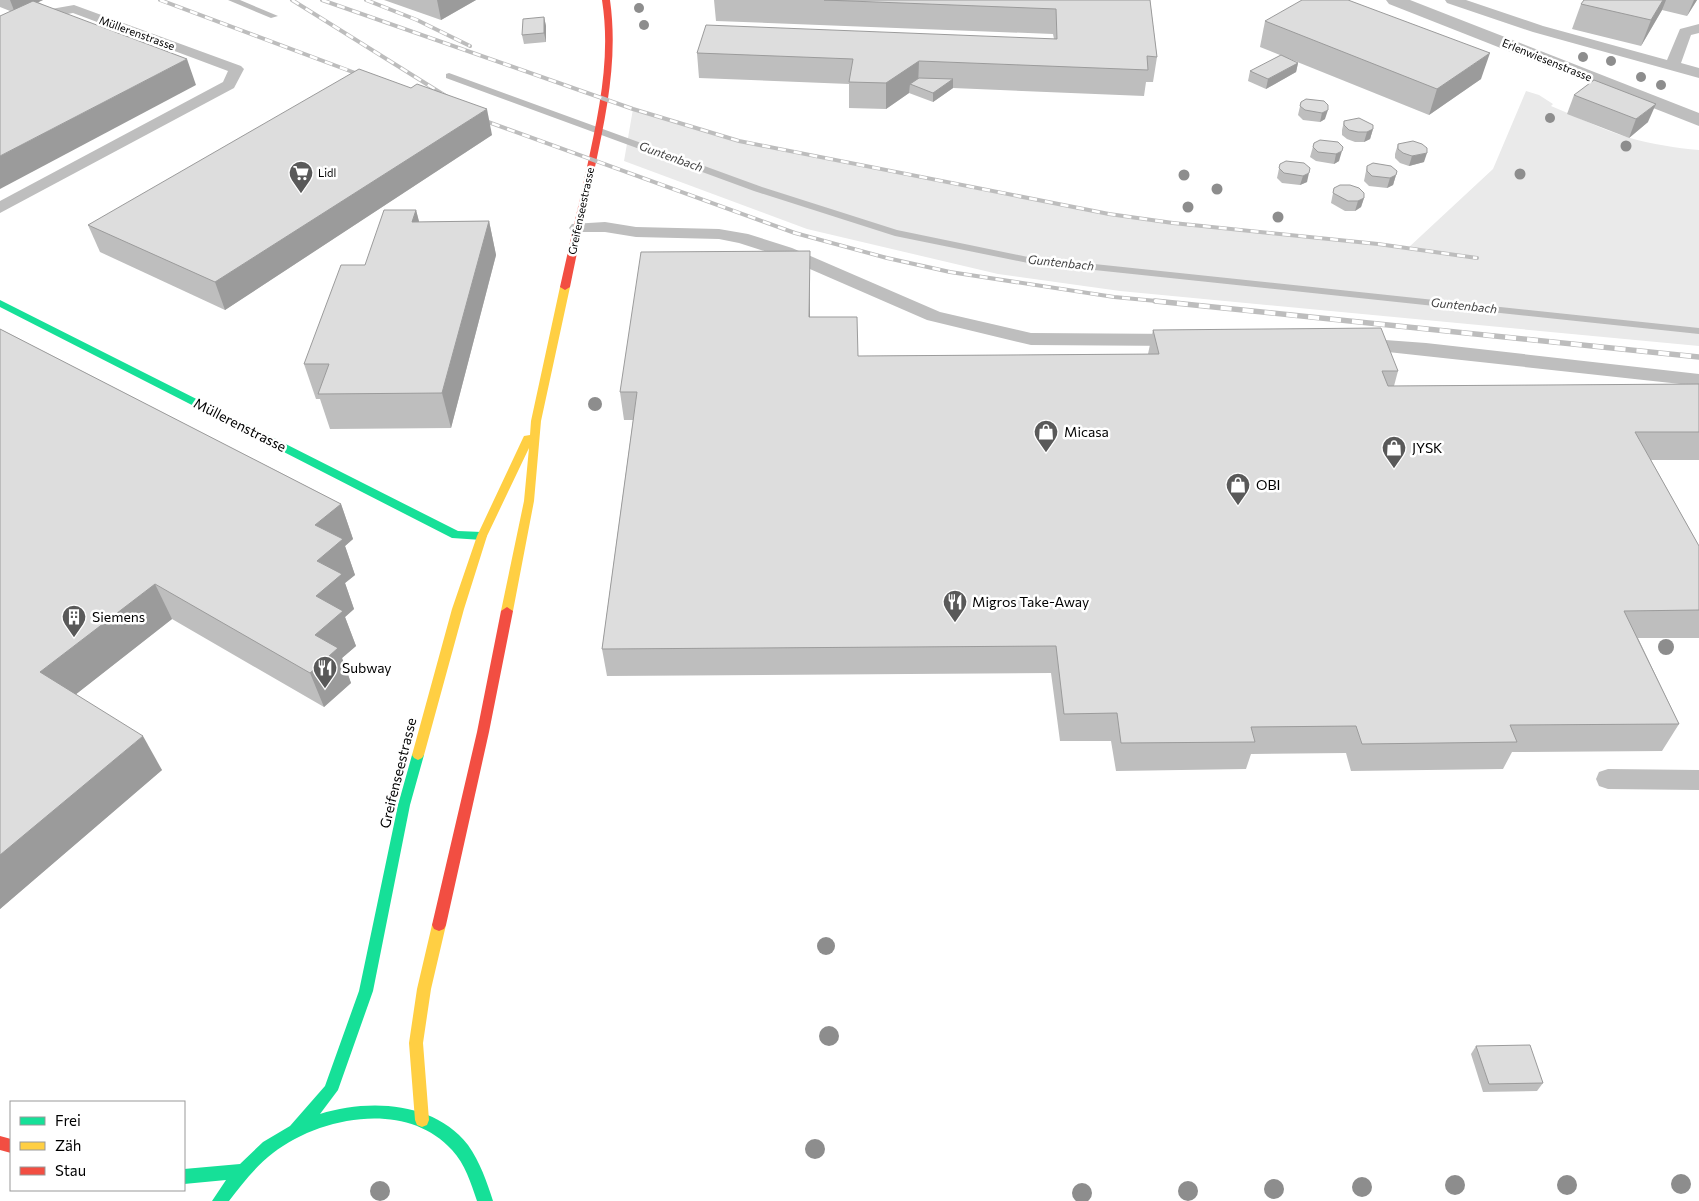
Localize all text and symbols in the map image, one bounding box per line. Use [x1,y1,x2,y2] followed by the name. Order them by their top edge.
[98,13,177,52] street label: Müllerenstrasse
[1500,36,1594,84] street label: Erlenwiesenstrasse
[638,138,705,174] water label: Guntenbach
[288,160,314,194] supermarket icon: Lidl
[318,166,336,179] place label: Lidl
[565,166,596,256] street label: Greifenseestrasse
[1027,252,1095,272] water label: Guntenbach
[1430,295,1498,315] water label: Guntenbach
[191,394,289,455] street label: Müllerenstrasse
[1033,419,1059,453] shop icon: Micasa
[1064,423,1109,440] place label: Micasa
[1381,435,1407,469] shop icon: JYSK
[1412,439,1443,456] place label: JYSK
[1225,472,1251,506] shop icon: OBI
[1256,476,1280,493] place label: OBI
[942,589,968,623] restaurant icon: Migros Take-Away
[972,593,1089,610] place label: Migros Take-Away
[61,604,87,638] building icon: Siemens
[92,608,145,625] place label: Siemens
[312,655,338,689] restaurant icon: Subway
[342,659,392,676] place label: Subway
[376,716,419,830] street label: Greifenseestrasse
[10,1101,185,1191] legend
[55,1111,81,1129] text: Frei
[55,1136,81,1154] text: Zäh
[55,1161,86,1179] text: Stau

